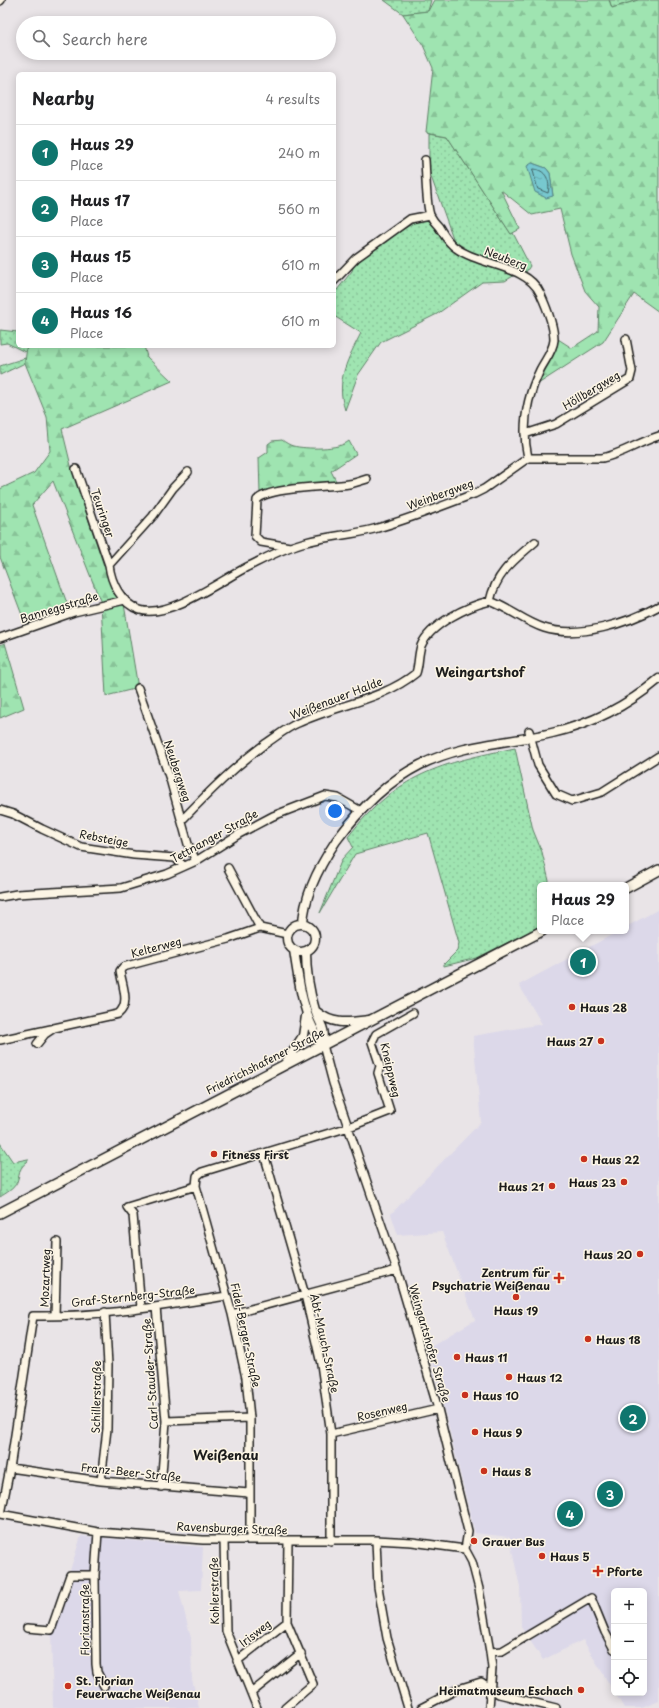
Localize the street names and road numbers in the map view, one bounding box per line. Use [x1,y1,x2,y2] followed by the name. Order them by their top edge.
[482,242,530,274] street label: Neuberg
[559,366,623,414] street label: Höllbergweg
[404,474,476,514] street label: Weinbergweg
[87,486,120,541] street label: Teuringer
[18,587,100,627] street label: Banneggstraße
[287,673,385,723] street label: Weißenauer Halde
[160,738,196,804] street label: Neubergweg
[167,805,261,867] street label: Tettnanger Straße
[78,825,130,851] street label: Rebsteige
[129,932,183,962] street label: Kelterweg
[203,1024,328,1098] street label: Friedrichshafener Straße
[376,1041,406,1099] street label: Kneippweg
[35,1248,55,1308] street label: Mozartweg
[70,1281,196,1311] street label: Graf-Sternberg-Straße
[227,1281,265,1389] street label: Fidel-Berger-Straße
[405,1282,455,1404] street label: Weingartshofer Straße
[306,1292,344,1394] street label: Abt-Mauch-Straße
[138,1318,162,1430] street label: Carl-Stauder-Straße
[87,1360,105,1433] street label: Schillerstraße
[355,1397,409,1425] street label: Rosenweg
[80,1458,182,1486] street label: Franz-Beer-Straße
[176,1518,288,1538] street label: Ravensburger Straße
[205,1557,223,1625] street label: Kohlerstraße
[76,1584,93,1656] street label: Florianstraße
[235,1615,275,1651] street label: Irisweg

